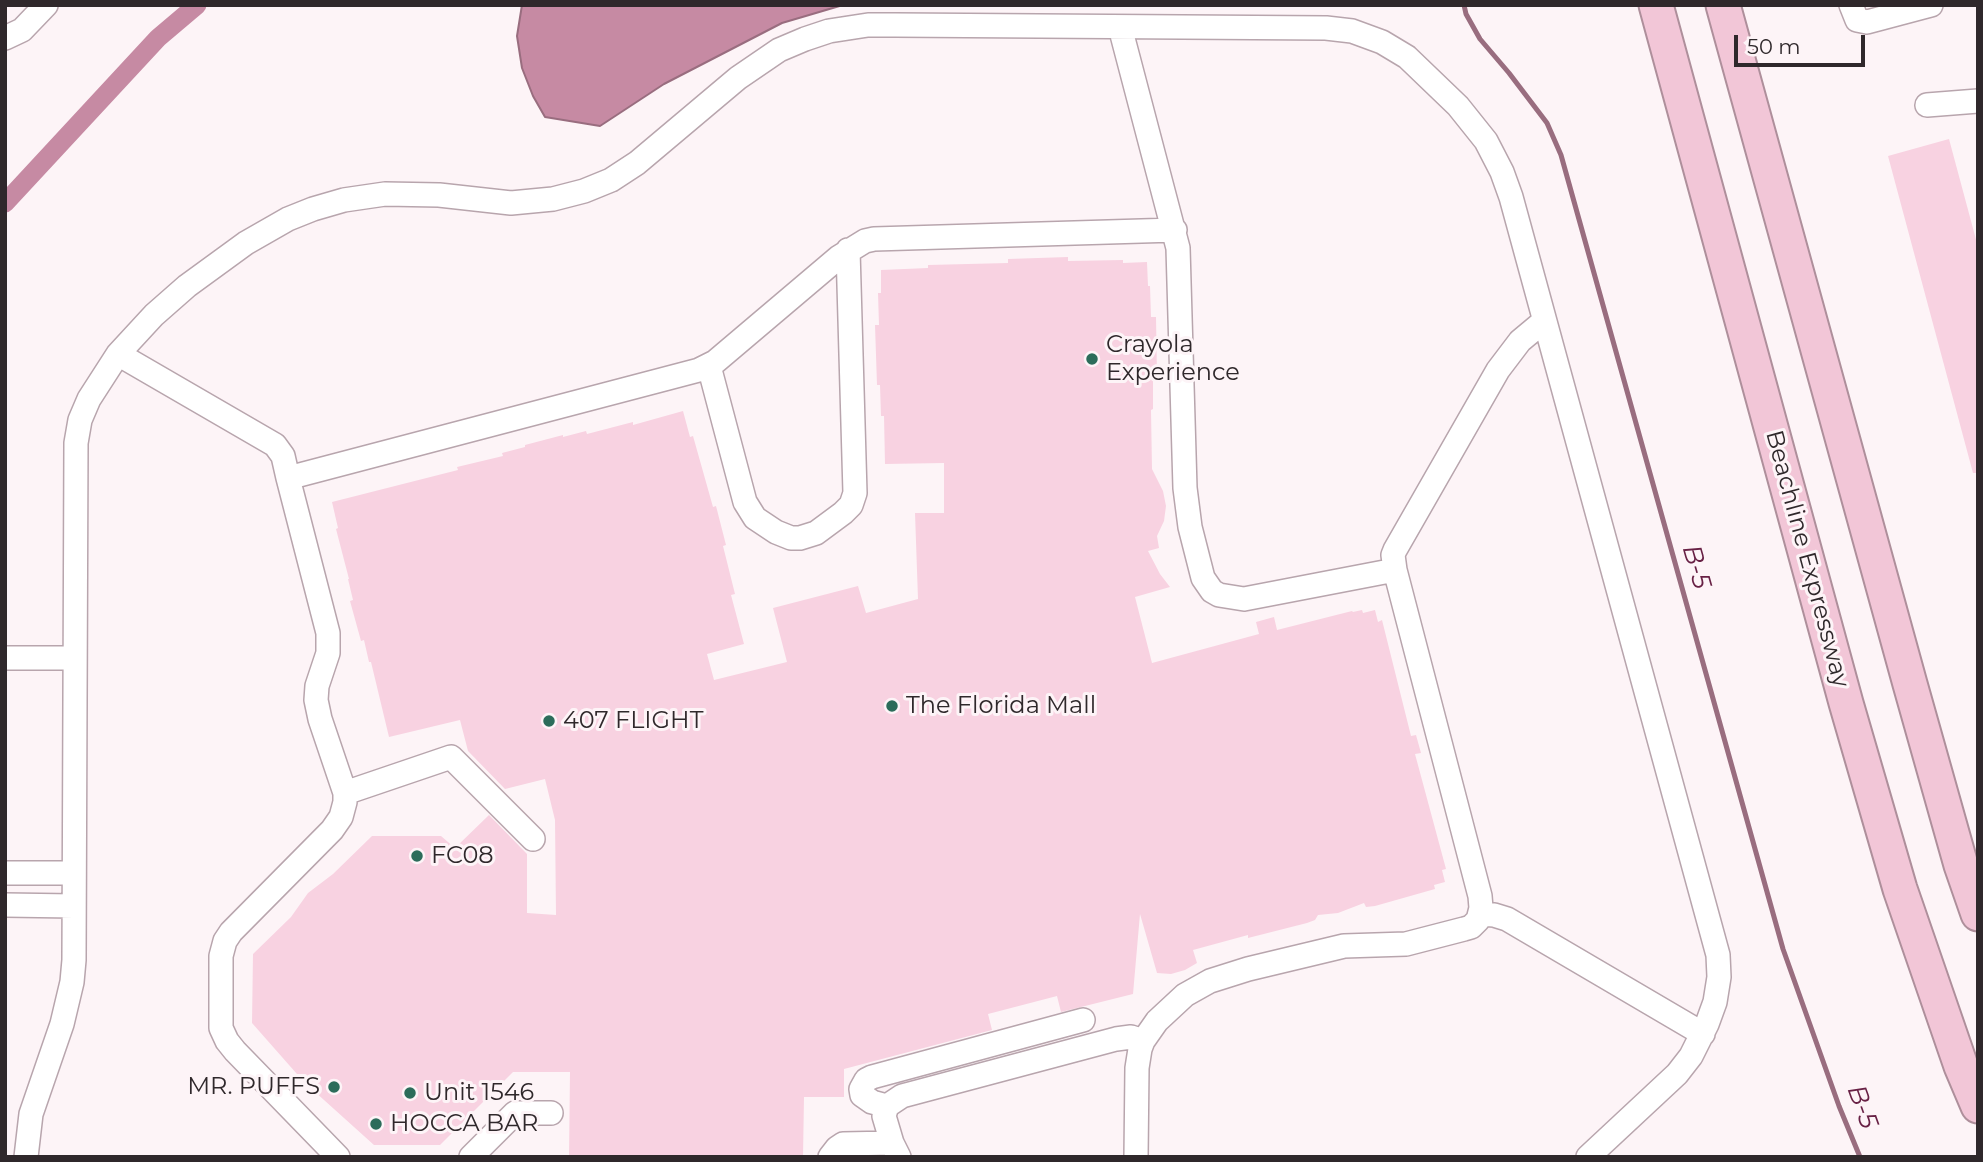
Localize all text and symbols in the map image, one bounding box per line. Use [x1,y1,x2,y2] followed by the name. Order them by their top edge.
[1738,21,1869,65] scale bar
[1747,34,1801,59] text: 50 m
[1106,331,1240,387] place label: Crayola Experience
[1084,351,1100,367] marker: Crayola Experience
[1759,427,1855,691] street label: Beachline Expressway
[1675,541,1717,593] water label: B-5
[906,692,1096,720] place label: The Florida Mall
[884,698,900,714] marker: The Florida Mall
[563,707,703,735] place label: 407 FLIGHT
[541,713,557,729] marker: 407 FLIGHT
[431,842,494,870] place label: FC08
[409,848,425,864] marker: FC08
[187,1073,320,1101] place label: MR. PUFFS
[326,1079,342,1095] marker: MR. PUFFS
[424,1079,534,1107] place label: Unit 1546
[1840,1081,1884,1133] water label: B-5
[402,1085,418,1101] marker: Unit 1546
[390,1110,538,1138] place label: HOCCA BAR
[368,1116,384,1132] marker: HOCCA BAR

